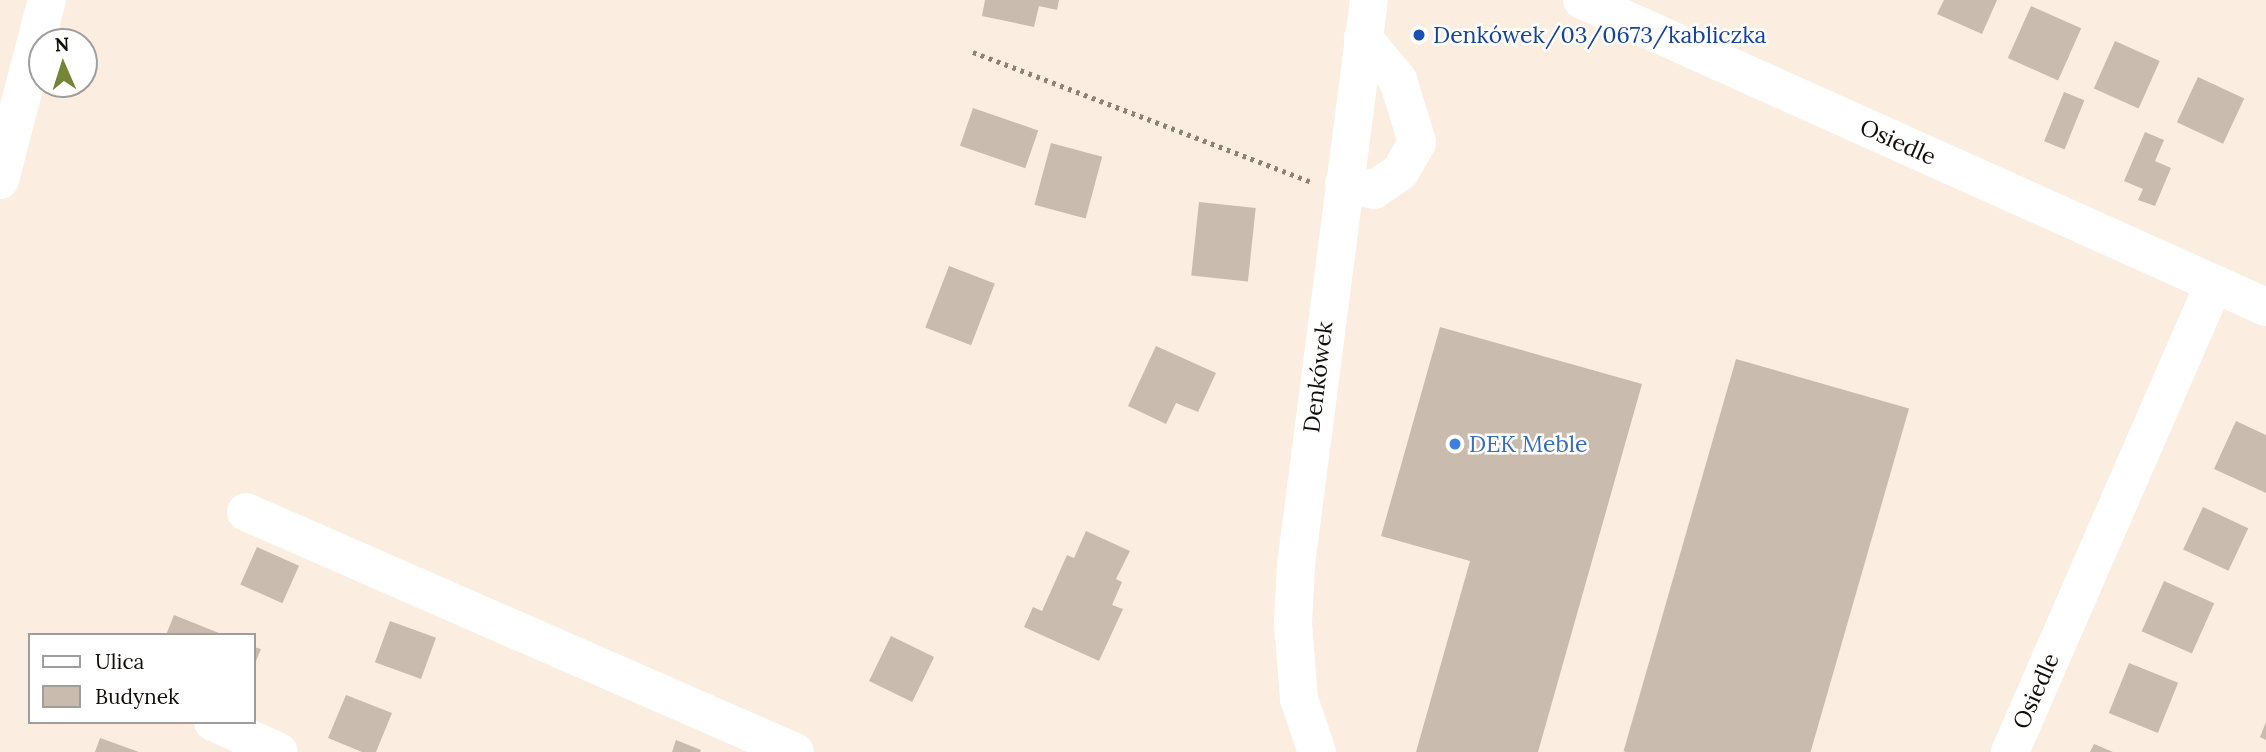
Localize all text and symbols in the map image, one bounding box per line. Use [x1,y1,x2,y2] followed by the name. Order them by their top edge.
[1433,21,1766,49] place label: Denkówek/03/0673/kabliczka
[1411,27,1427,43] marker: Denkówek/03/0673/kabliczka
[28,28,98,98] north arrow
[54,32,70,56] text: N
[1856,113,1940,171] street label: Osiedle
[1297,320,1339,434] street label: Denkówek
[1469,430,1587,458] place label: DEK Meble
[1447,436,1463,452] marker: DEK Meble
[28,633,256,724] legend
[95,648,144,675] text: Ulica
[2007,649,2065,733] street label: Osiedle
[95,683,179,710] text: Budynek

